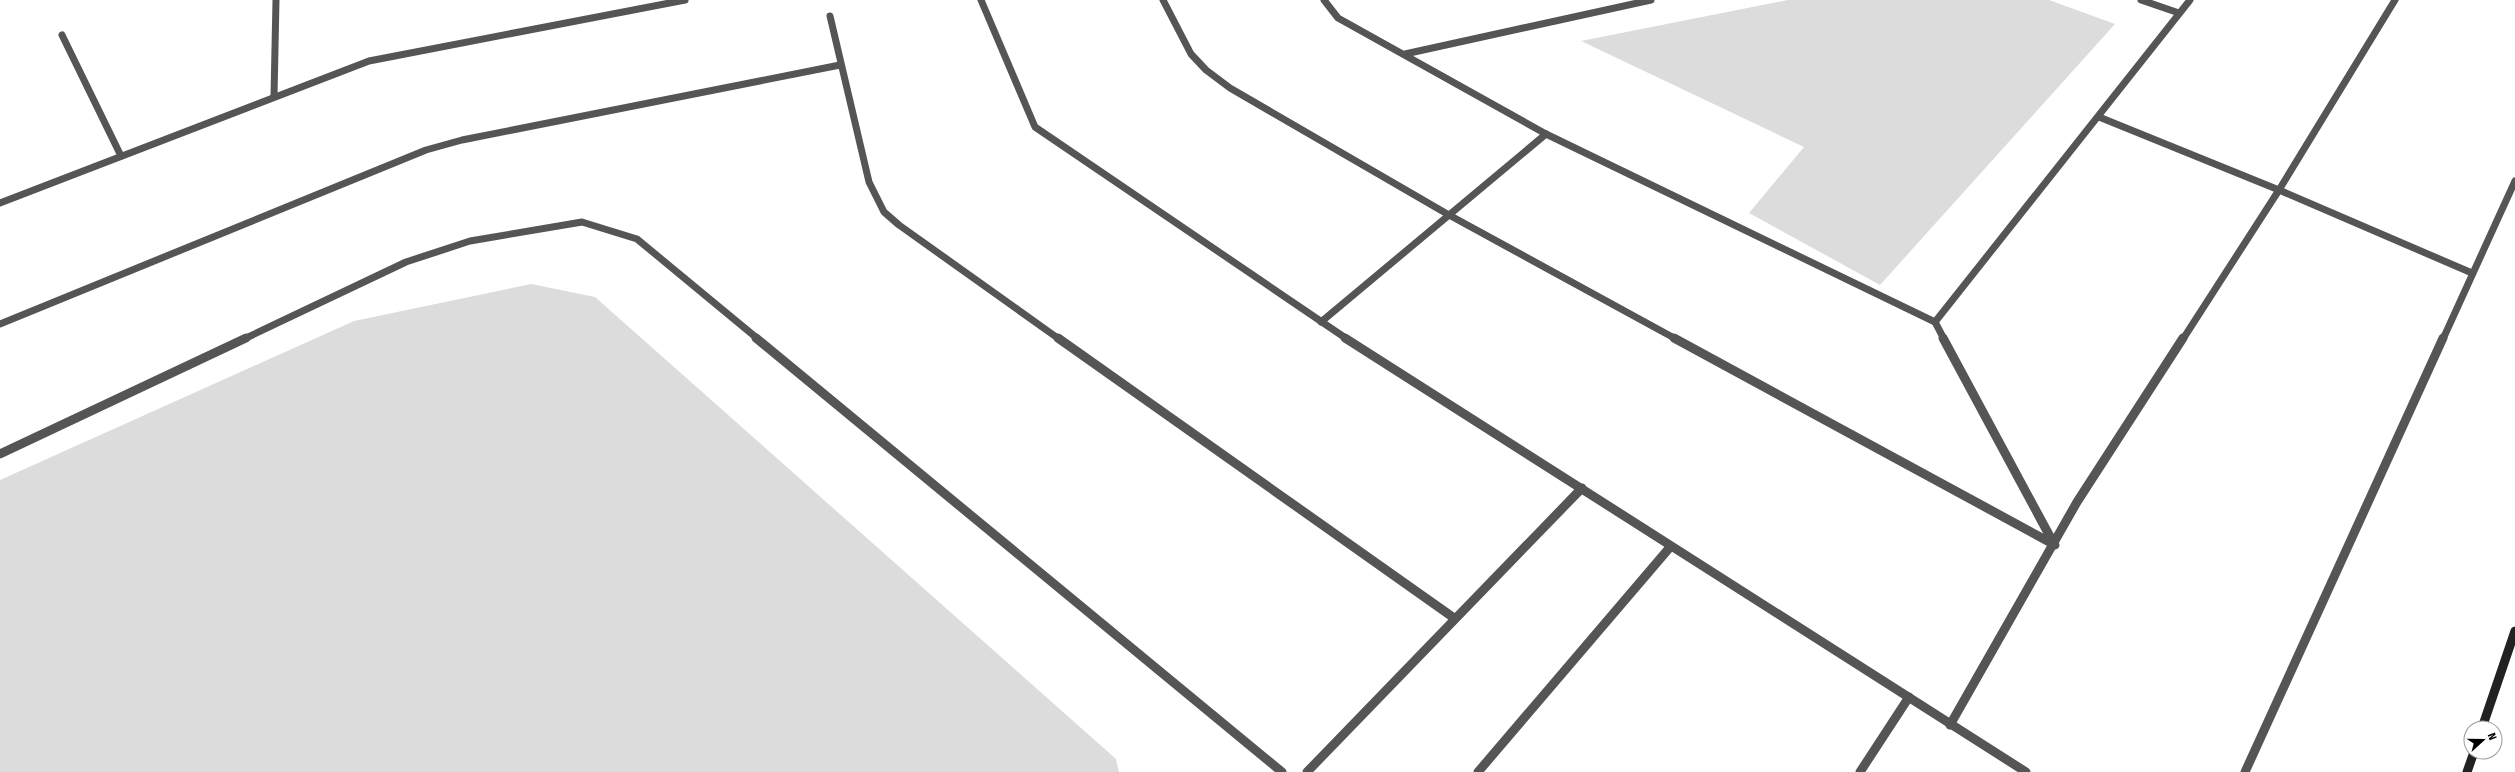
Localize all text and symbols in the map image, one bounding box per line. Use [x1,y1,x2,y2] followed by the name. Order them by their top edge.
[2463,720,2503,760] north arrow
[2485,731,2499,742] text: N

